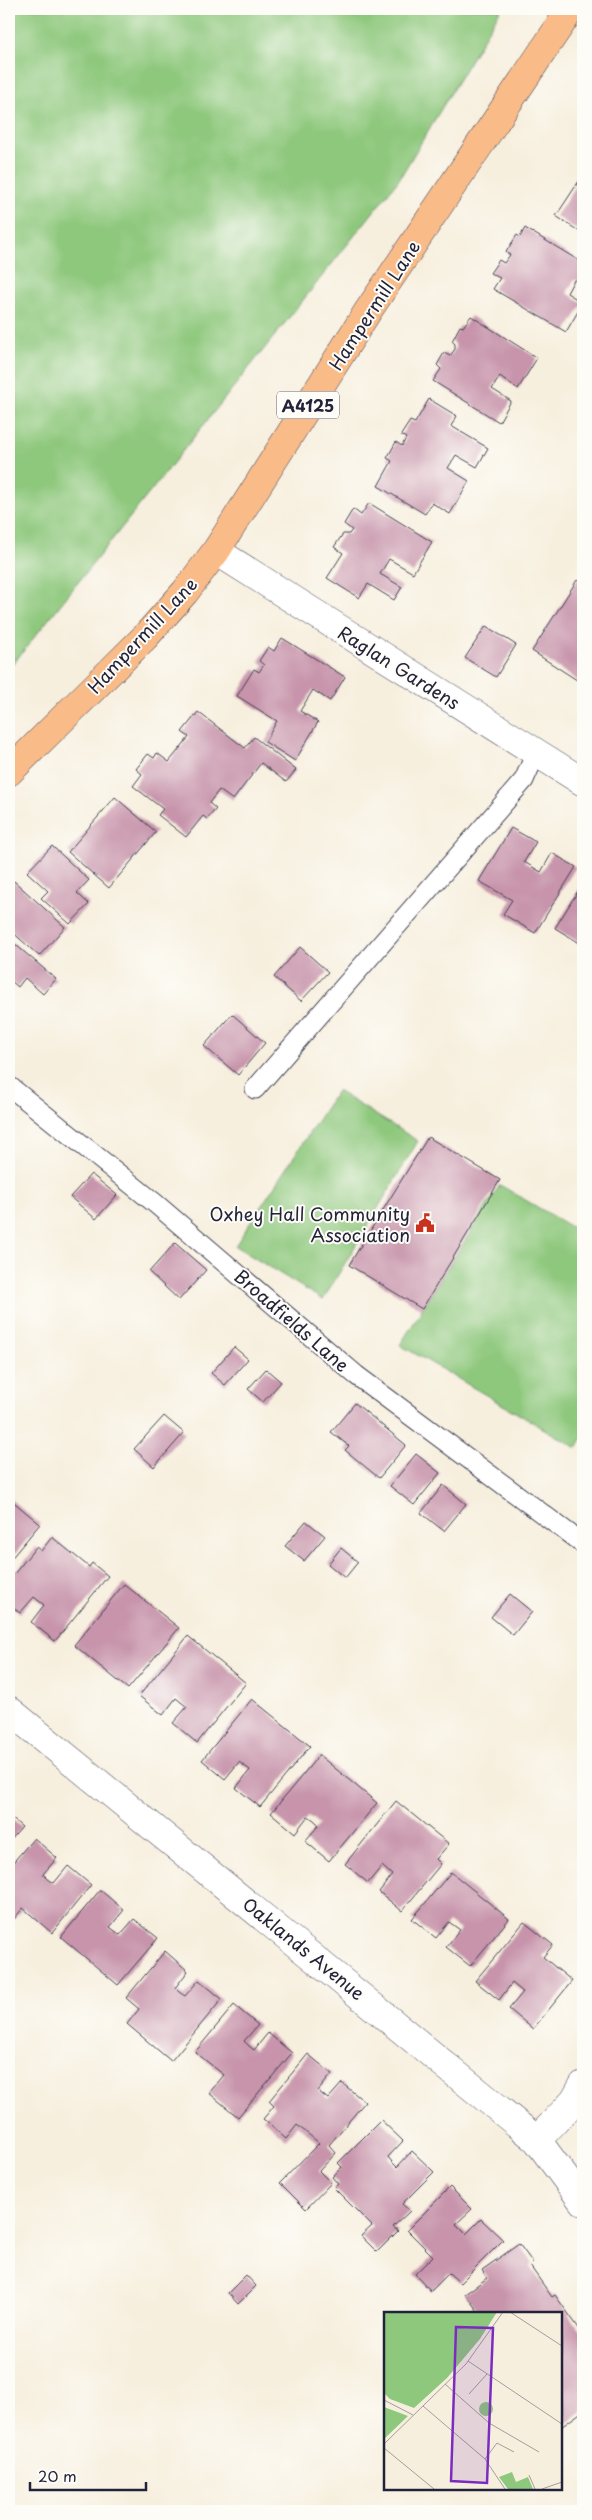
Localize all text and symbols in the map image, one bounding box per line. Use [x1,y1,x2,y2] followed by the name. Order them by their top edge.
[322,234,426,375] street label: Hampermill Lane
[277,392,339,418] road number: A4125
[81,571,203,699] street label: Hampermill Lane
[333,619,465,715] street label: Raglan Gardens
[209,1200,410,1248] place label: Oxhey Hall Community Association
[414,1212,436,1234] public building icon: Oxhey Hall Community Association
[229,1263,355,1377] street label: Broadfields Lane
[237,1890,371,2006] street label: Oaklands Avenue
[384,2312,562,2490] inset map
[30,2460,146,2492] scale bar
[38,2464,77,2487] text: 20 m

